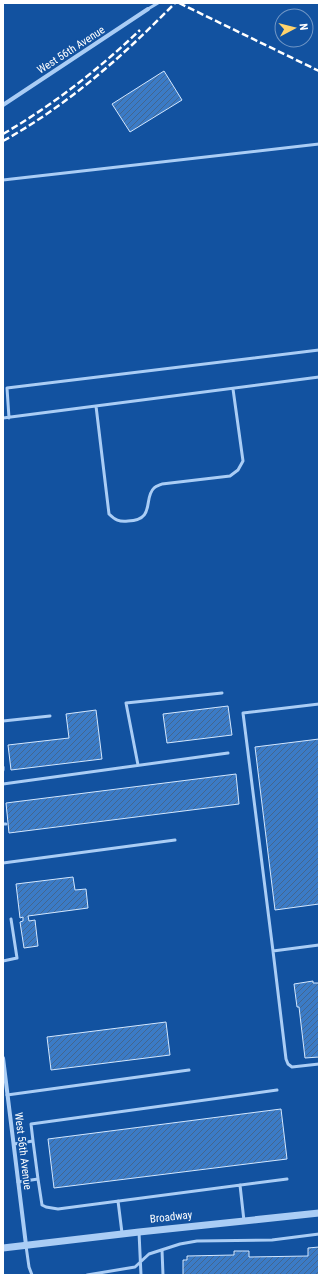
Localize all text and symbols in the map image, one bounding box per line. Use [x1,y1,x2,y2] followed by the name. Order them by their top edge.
[274,8,314,48] north arrow
[35,23,107,77] street label: West 56th Avenue
[297,23,310,31] text: N
[12,1112,34,1190] street label: West 56th Avenue
[149,1208,193,1226] street label: Broadway

